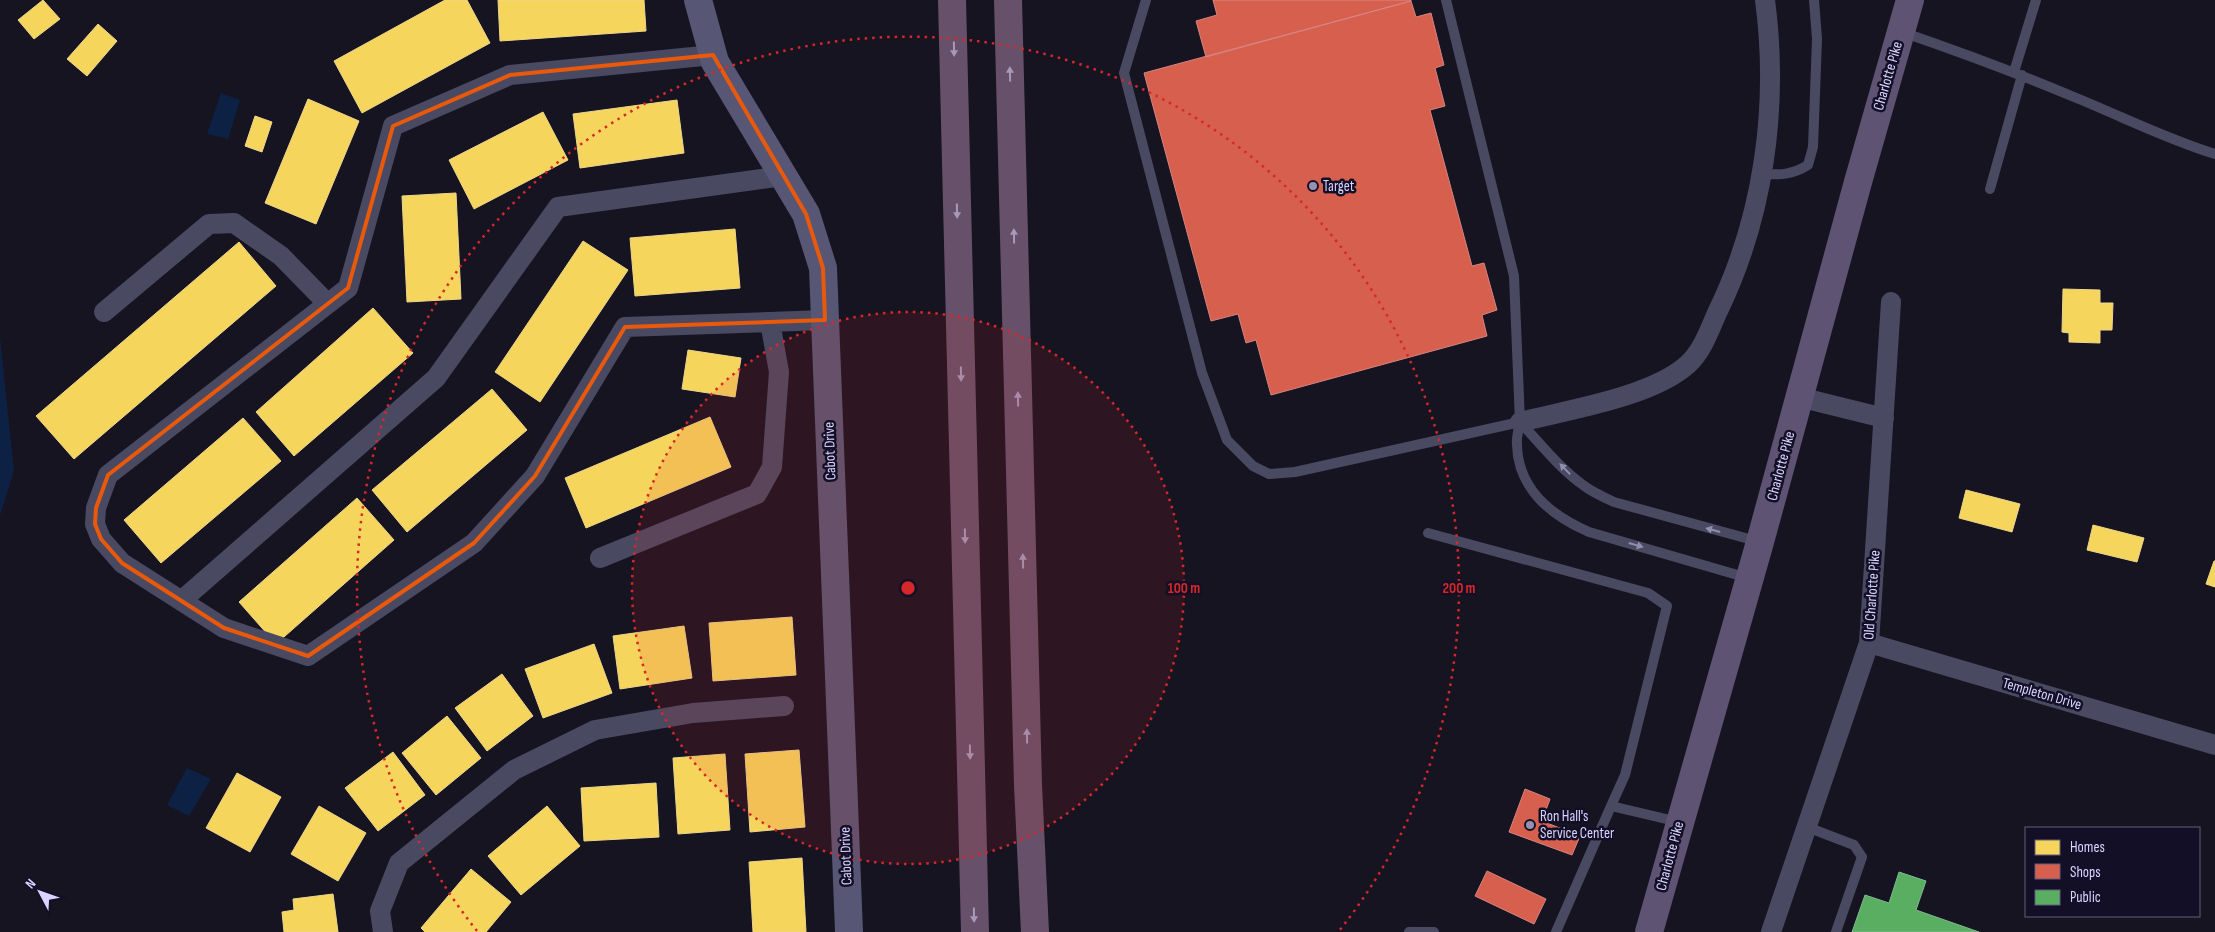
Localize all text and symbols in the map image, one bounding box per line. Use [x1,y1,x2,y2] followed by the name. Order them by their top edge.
[1869,39,1907,113] street label: Charlotte Pike
[950,41,958,57] one-way arrow
[1006,65,1014,81] one-way arrow
[1323,177,1355,196] place label: Target
[1307,180,1319,192] marker: Target
[954,203,962,219] one-way arrow
[1010,228,1018,244] one-way arrow
[958,366,966,382] one-way arrow
[1014,390,1022,406] one-way arrow
[819,421,841,481] street label: Cabot Drive
[1763,429,1799,503] street label: Charlotte Pike
[1559,463,1571,475] one-way arrow
[1705,525,1720,533] one-way arrow
[961,528,969,544] one-way arrow
[1629,542,1644,550] one-way arrow
[1859,550,1885,640] street label: Old Charlotte Pike
[1018,553,1026,569] one-way arrow
[899,579,917,597] centre of rings
[1168,579,1200,598] text: 100 m
[1442,579,1476,598] text: 200 m
[2000,674,2084,714] street label: Templeton Drive
[1023,728,1031,744] one-way arrow
[967,744,975,760] one-way arrow
[1540,807,1615,843] place label: Ron Hall's Service Center
[1524,819,1536,831] marker: Ron Hall's Service Center
[1652,819,1688,893] street label: Charlotte Pike
[835,826,857,886] street label: Cabot Drive
[2025,827,2200,917] legend
[2070,838,2105,857] text: Homes
[2070,863,2101,882] text: Shops
[15,867,65,917] north arrow
[22,875,39,892] text: N
[2070,888,2101,907] text: Public
[970,907,978,923] one-way arrow

